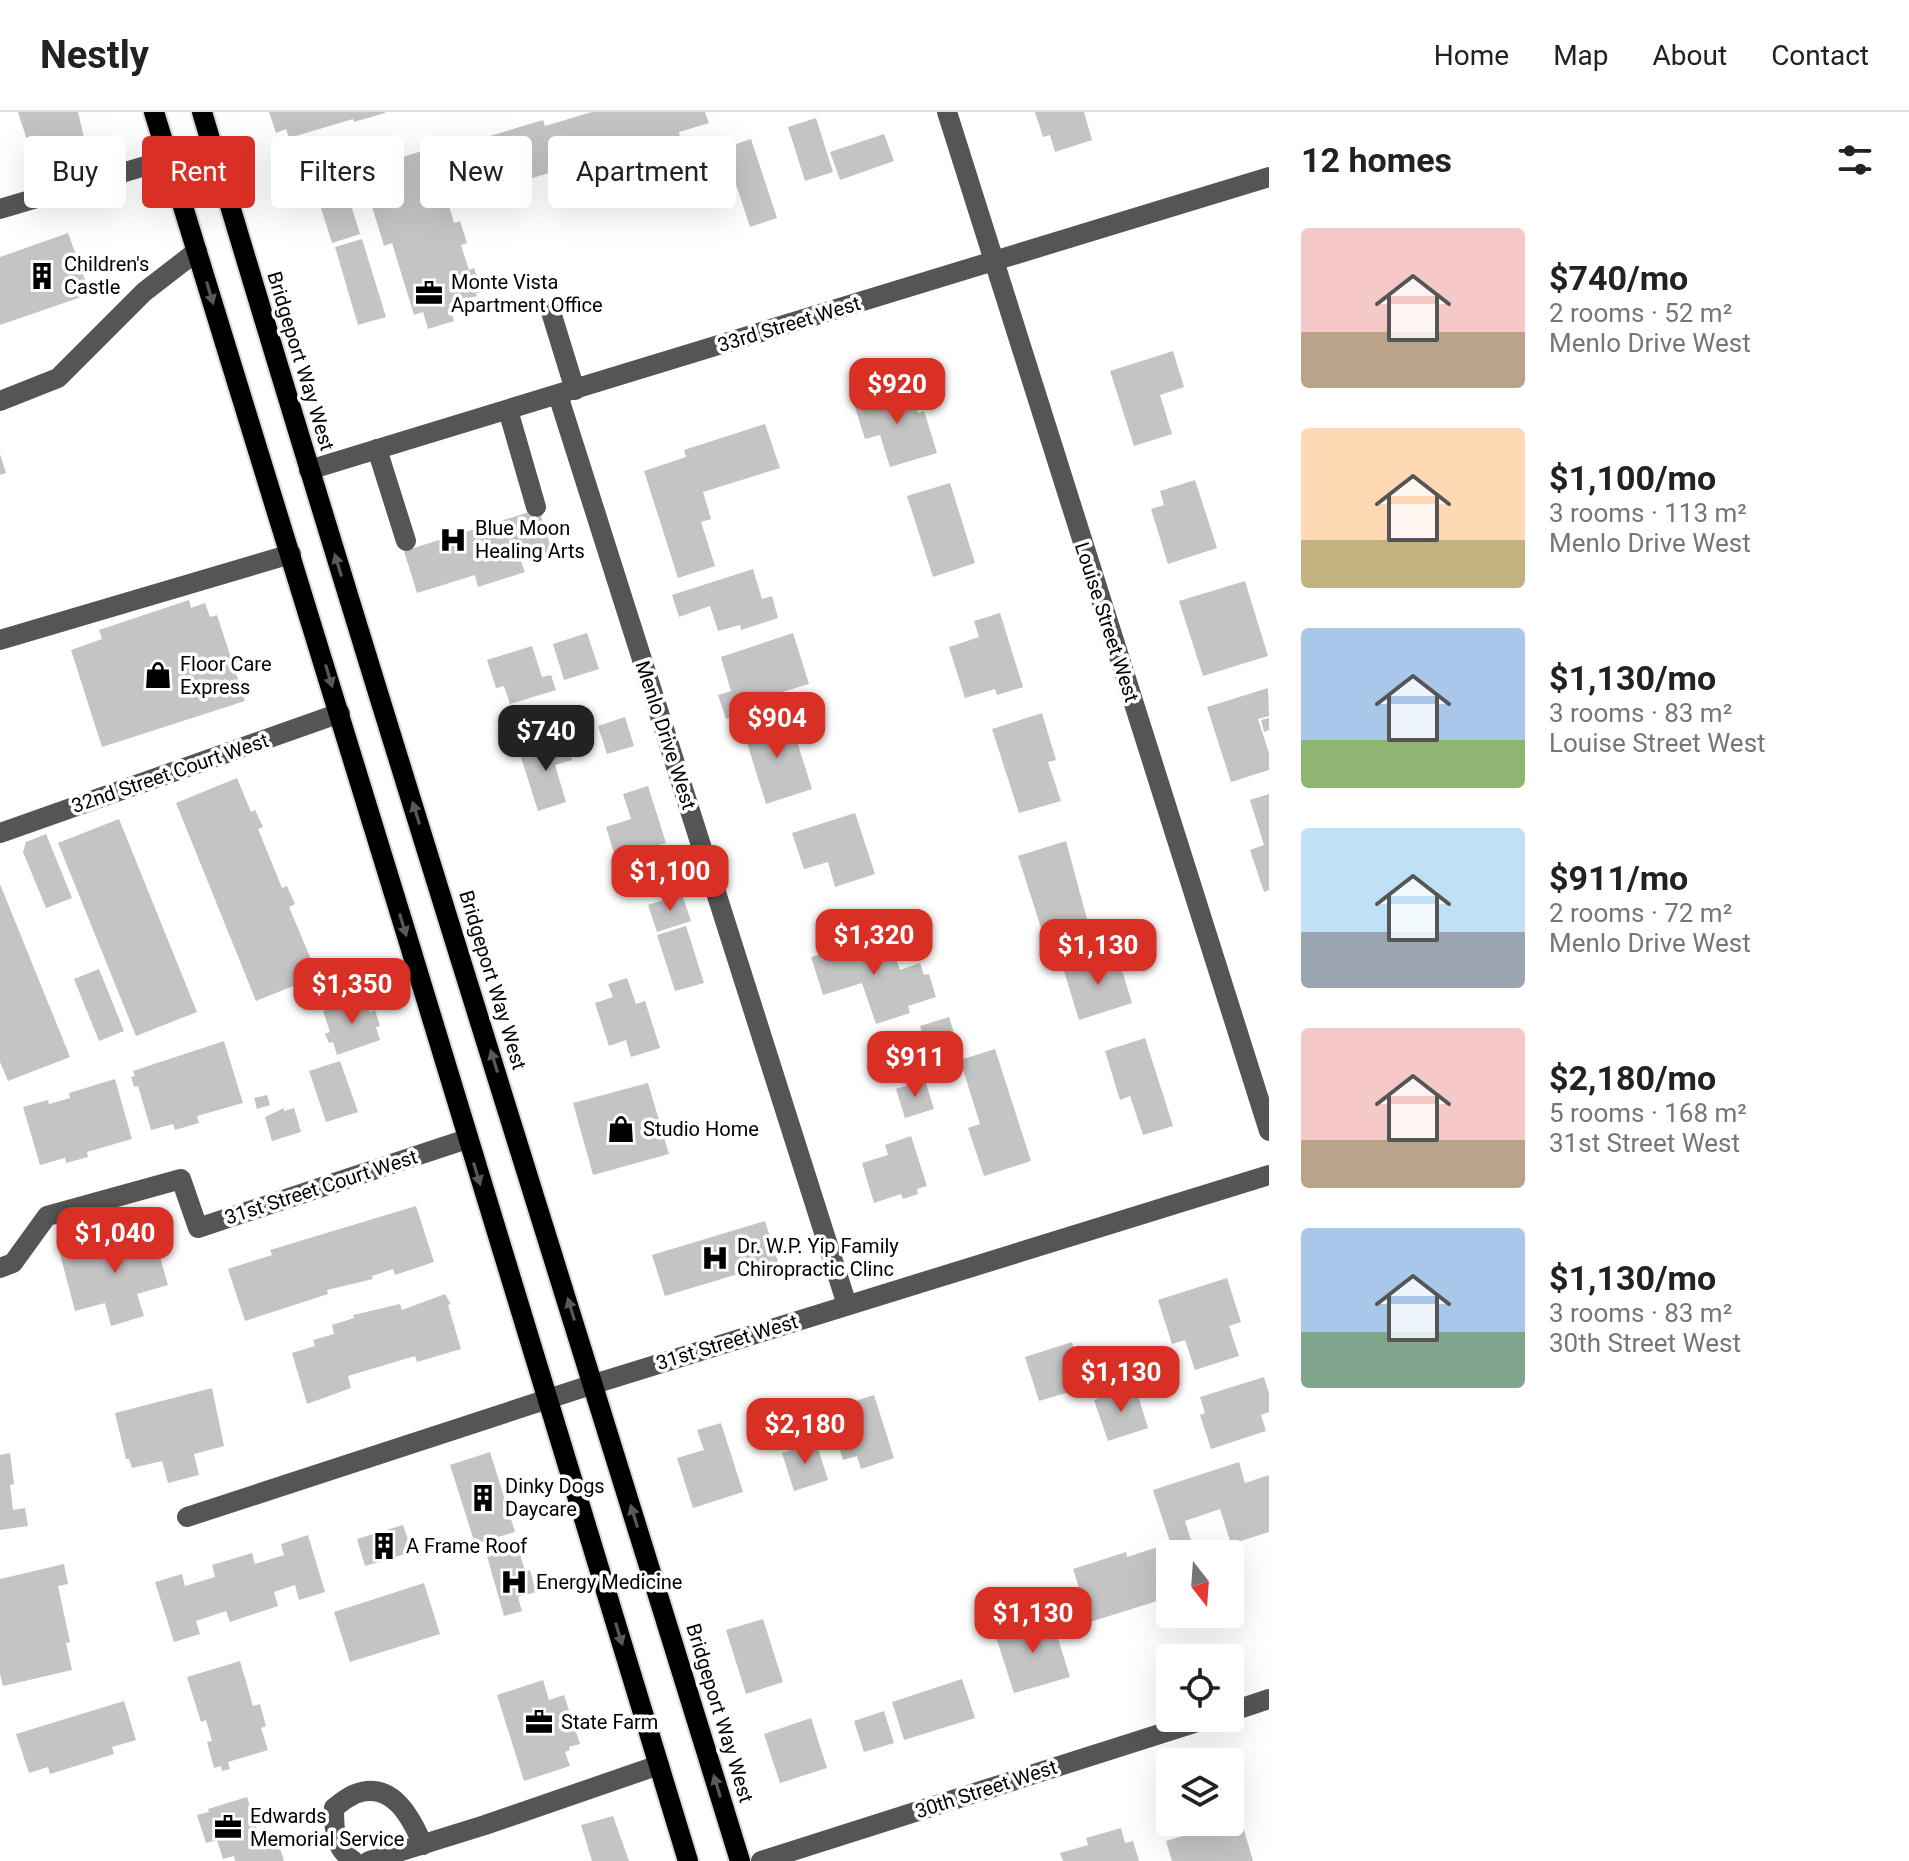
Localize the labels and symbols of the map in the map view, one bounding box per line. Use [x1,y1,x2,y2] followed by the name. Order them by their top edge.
[64,252,149,299] place label: Children's Castle
[27,261,57,291] building icon: Children's Castle
[262,268,340,454] street label: Bridgeport Way West
[451,270,603,317] place label: Monte Vista Apartment Office
[414,278,444,308] office icon: Monte Vista Apartment Office
[204,282,217,306] one-way arrow
[715,291,863,357] street label: 33rd Street West
[850,358,944,426] pin: $920
[475,516,585,563] place label: Blue Moon Healing Arts
[438,525,468,555] hospital icon: Blue Moon Healing Arts
[1070,539,1144,705] street label: Louise Street West
[331,553,344,577] one-way arrow
[180,652,272,699] place label: Floor Care Express
[631,658,701,812] street label: Menlo Drive West
[143,660,173,690] shop icon: Floor Care Express
[323,664,336,688] one-way arrow
[730,692,824,760] pin: $904
[499,705,593,773] pin: $740
[68,728,272,818] street label: 32nd Street Court West
[409,801,422,825] one-way arrow
[605,845,735,913] pin: $1,100
[454,887,532,1073] street label: Bridgeport Way West
[809,909,939,977] pin: $1,320
[397,913,410,937] one-way arrow
[1033,919,1163,987] pin: $1,130
[287,958,417,1026] pin: $1,350
[868,1031,962,1099] pin: $911
[487,1049,500,1073] one-way arrow
[606,1114,636,1144] shop icon: Studio Home
[643,1117,759,1141] place label: Studio Home
[222,1145,420,1229] street label: 31st Street Court West
[472,1162,484,1186] one-way arrow
[50,1207,180,1275] pin: $1,040
[737,1234,899,1281] place label: Dr. W.P. Yip Family Chiropractic Clinc
[700,1243,730,1273] hospital icon: Dr. W.P. Yip Family Chiropractic Clinc
[564,1297,577,1321] one-way arrow
[653,1309,801,1375] street label: 31st Street West
[1056,1346,1186,1414] pin: $1,130
[740,1398,870,1466] pin: $2,180
[505,1474,605,1521] place label: Dinky Dogs Daycare
[468,1483,498,1513] building icon: Dinky Dogs Daycare
[627,1504,640,1528] one-way arrow
[369,1531,399,1561] building icon: A Frame Roof
[406,1534,527,1558] place label: A Frame Roof
[1156,1540,1244,1628] north arrow
[499,1567,529,1597] hospital icon: Energy Medicine
[536,1570,682,1594] place label: Energy Medicine
[968,1587,1098,1655] pin: $1,130
[681,1620,759,1806] street label: Bridgeport Way West
[613,1623,625,1647] one-way arrow
[524,1707,554,1737] office icon: State Farm
[561,1710,658,1734] place label: State Farm
[912,1755,1060,1823] street label: 30th Street West
[710,1774,723,1798] one-way arrow
[250,1804,404,1851] place label: Edwards Memorial Service
[213,1812,243,1842] office icon: Edwards Memorial Service

